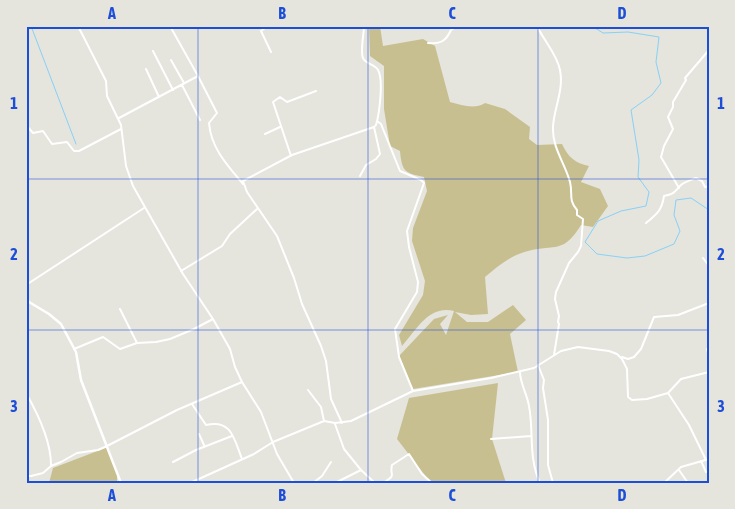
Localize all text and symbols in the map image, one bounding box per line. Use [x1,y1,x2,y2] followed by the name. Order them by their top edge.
[107,4,116,22] text: A
[278,4,286,22] text: B
[448,4,456,22] text: C
[618,4,627,22] text: D
[10,94,18,112] text: 1
[717,94,725,112] text: 1
[10,245,18,263] text: 2
[717,245,725,263] text: 2
[10,397,18,415] text: 3
[717,397,725,415] text: 3
[107,486,116,504] text: A
[278,486,286,504] text: B
[448,486,456,504] text: C
[618,486,627,504] text: D

